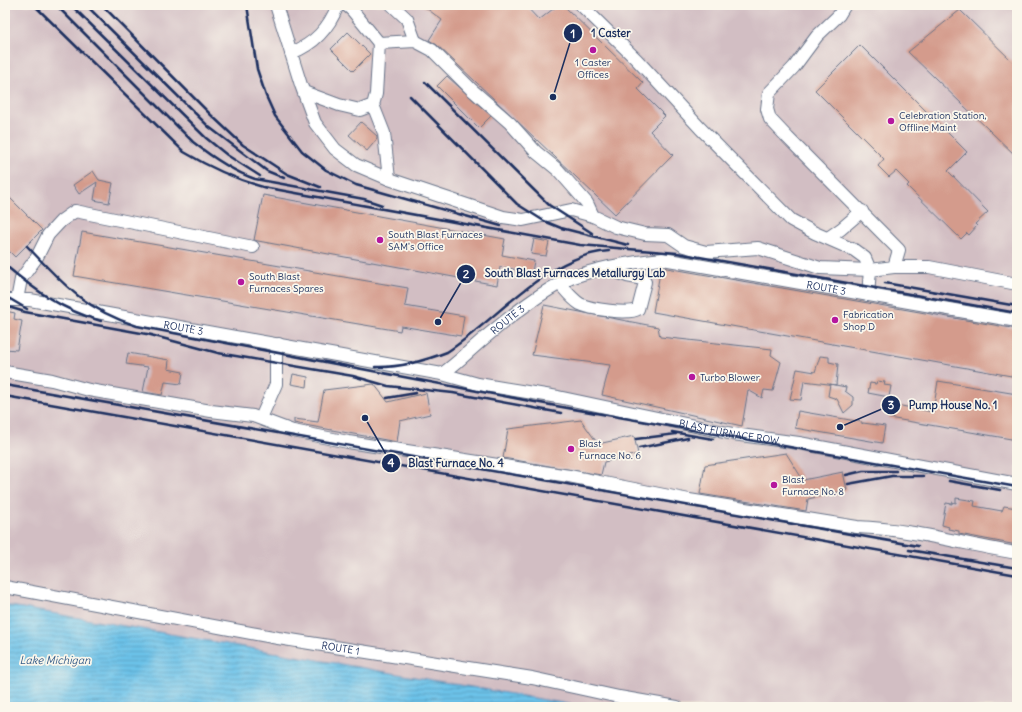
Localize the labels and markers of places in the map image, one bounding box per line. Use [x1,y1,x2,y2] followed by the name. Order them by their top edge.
[563,22,639,45] callout: 1 Caster
[588,45,598,55] marker: 1 Caster Offices
[575,56,611,81] place label: 1 Caster Offices
[899,109,987,134] place label: Celebration Station, Offline Maint
[886,116,896,126] marker: Celebration Station, Offline Maint
[388,228,483,253] place label: South Blast Furnaces SAM's Office
[375,235,385,245] marker: South Blast Furnaces SAM's Office
[456,262,673,285] callout: South Blast Furnaces Metallurgy Lab
[249,270,324,295] place label: South Blast Furnaces Spares
[236,277,246,287] marker: South Blast Furnaces Spares
[843,308,894,333] place label: Fabrication Shop D
[830,315,840,325] marker: Fabrication Shop D
[700,371,760,384] place label: Turbo Blower
[687,372,697,382] marker: Turbo Blower
[881,394,1006,417] callout: Pump House No. 1
[579,437,641,462] place label: Blast Furnace No. 6
[566,444,576,454] marker: Blast Furnace No. 6
[381,452,512,475] callout: Blast Furnace No. 4
[782,473,844,498] place label: Blast Furnace No. 8
[769,480,779,490] marker: Blast Furnace No. 8

